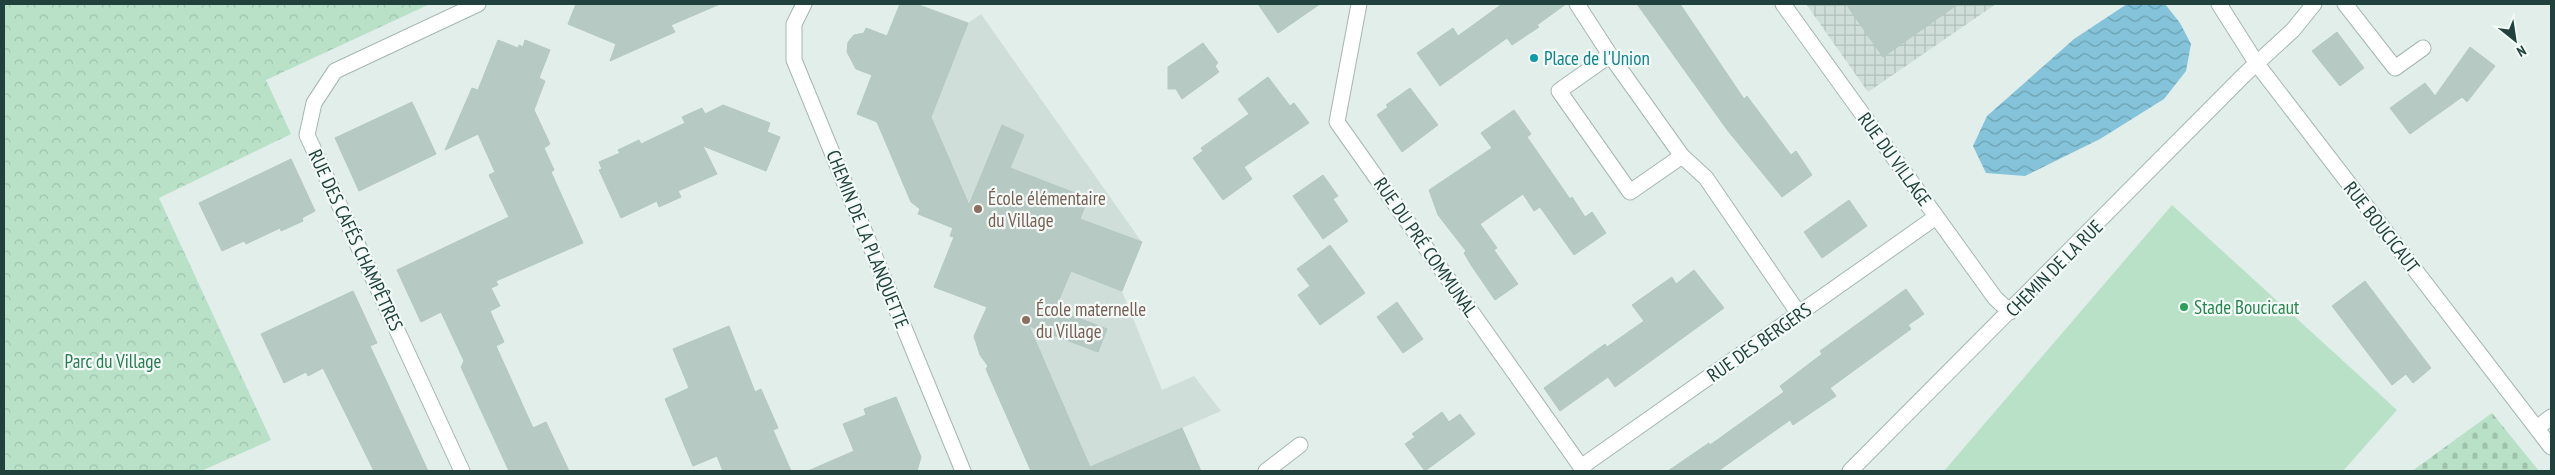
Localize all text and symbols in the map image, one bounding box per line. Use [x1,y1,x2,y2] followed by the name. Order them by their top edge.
[2490,15,2540,65] north arrow
[2514,42,2529,61] text: N
[1544,46,1650,70] place label: Place de l'Union
[1528,52,1540,64] marker: Place de l'Union
[1853,108,1937,210] street label: RUE DU VILLAGE
[303,145,409,335] street label: RUE DES CAFÉS CHAMPÊTRES
[821,146,915,332] street label: CHEMIN DE LA PLANQUETTE
[1369,173,1483,322] street label: RUE DU PRÉ COMMUNAL
[2339,177,2425,278] street label: RUE BOUCICAUT
[988,186,1106,232] place label: École élémentaire du Village
[972,203,984,215] marker: École élémentaire du Village
[2000,214,2108,322] street label: CHEMIN DE LA RUE
[2194,295,2300,319] place label: Stade Boucicaut
[1036,297,1146,343] place label: École maternelle du Village
[1702,297,1816,387] street label: RUE DES BERGERS
[2178,301,2190,313] marker: Stade Boucicaut
[1020,314,1032,326] marker: École maternelle du Village
[65,349,162,373] park label: Parc du Village

